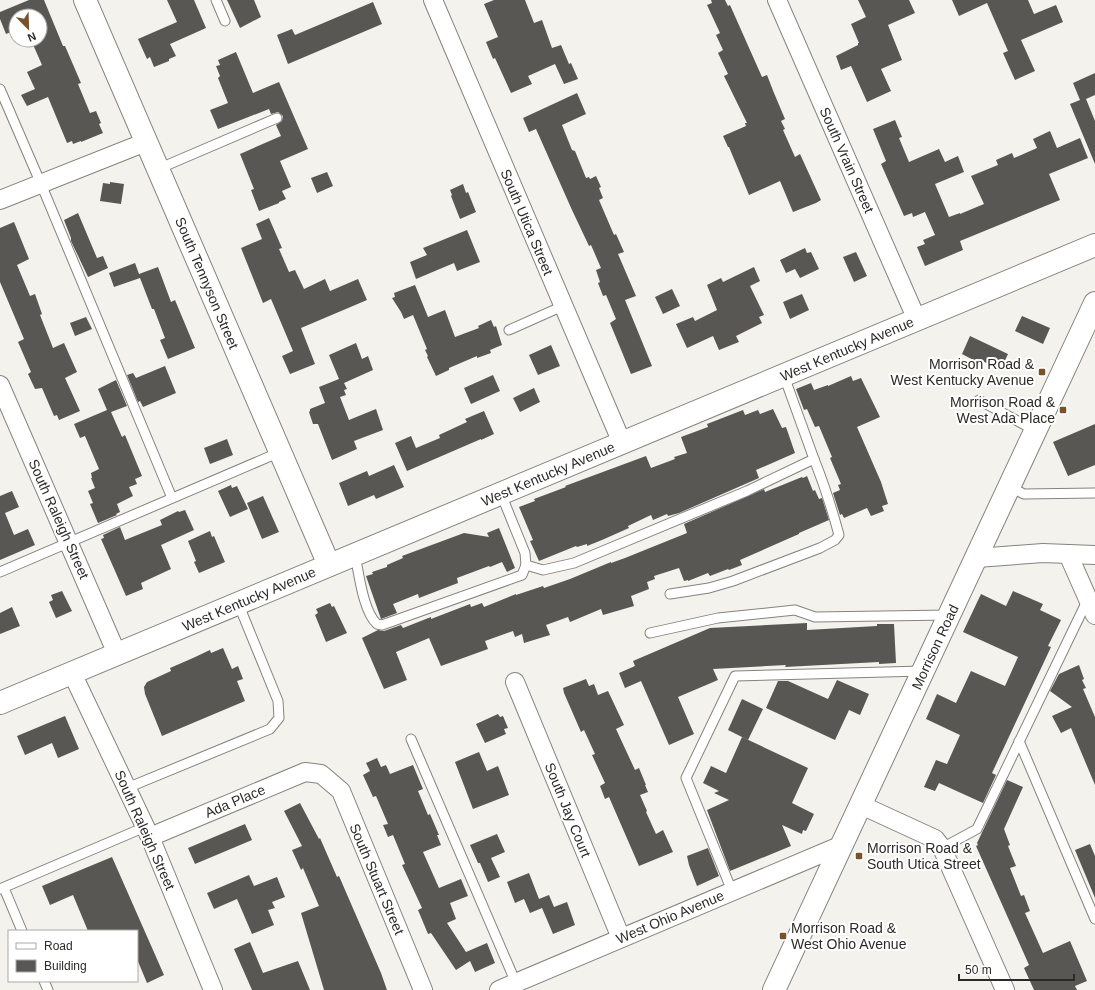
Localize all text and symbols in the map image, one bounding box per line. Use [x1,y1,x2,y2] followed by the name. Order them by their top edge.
[8,8,48,48] north arrow
[26,30,38,44] text: N
[817,105,878,215] street label: South Vrain Street
[497,167,557,278] street label: South Utica Street
[172,215,242,351] street label: South Tennyson Street
[778,314,916,384] street label: West Kentucky Avenue
[891,356,1035,388] place label: Morrison Road & West Kentucky Avenue
[1037,367,1047,377] marker: Morrison Road & West Kentucky Avenue
[950,394,1056,426] place label: Morrison Road & West Ada Place
[1058,405,1068,415] marker: Morrison Road & West Ada Place
[479,439,617,509] street label: West Kentucky Avenue
[25,457,93,581] street label: South Raleigh Street
[180,564,318,634] street label: West Kentucky Avenue
[908,602,962,692] street label: Morrison Road
[542,760,594,860] street label: South Jay Court
[111,768,179,892] street label: South Raleigh Street
[202,781,268,821] street label: Ada Place
[346,821,408,937] street label: South Stuart Street
[867,840,981,872] place label: Morrison Road & South Utica Street
[854,851,864,861] marker: Morrison Road & South Utica Street
[614,887,726,947] street label: West Ohio Avenue
[791,920,907,952] place label: Morrison Road & West Ohio Avenue
[8,930,138,982] legend
[778,931,788,941] marker: Morrison Road & West Ohio Avenue
[44,939,73,953] text: Road
[959,956,1074,982] scale bar
[44,959,87,973] text: Building
[965,963,992,977] text: 50 m

